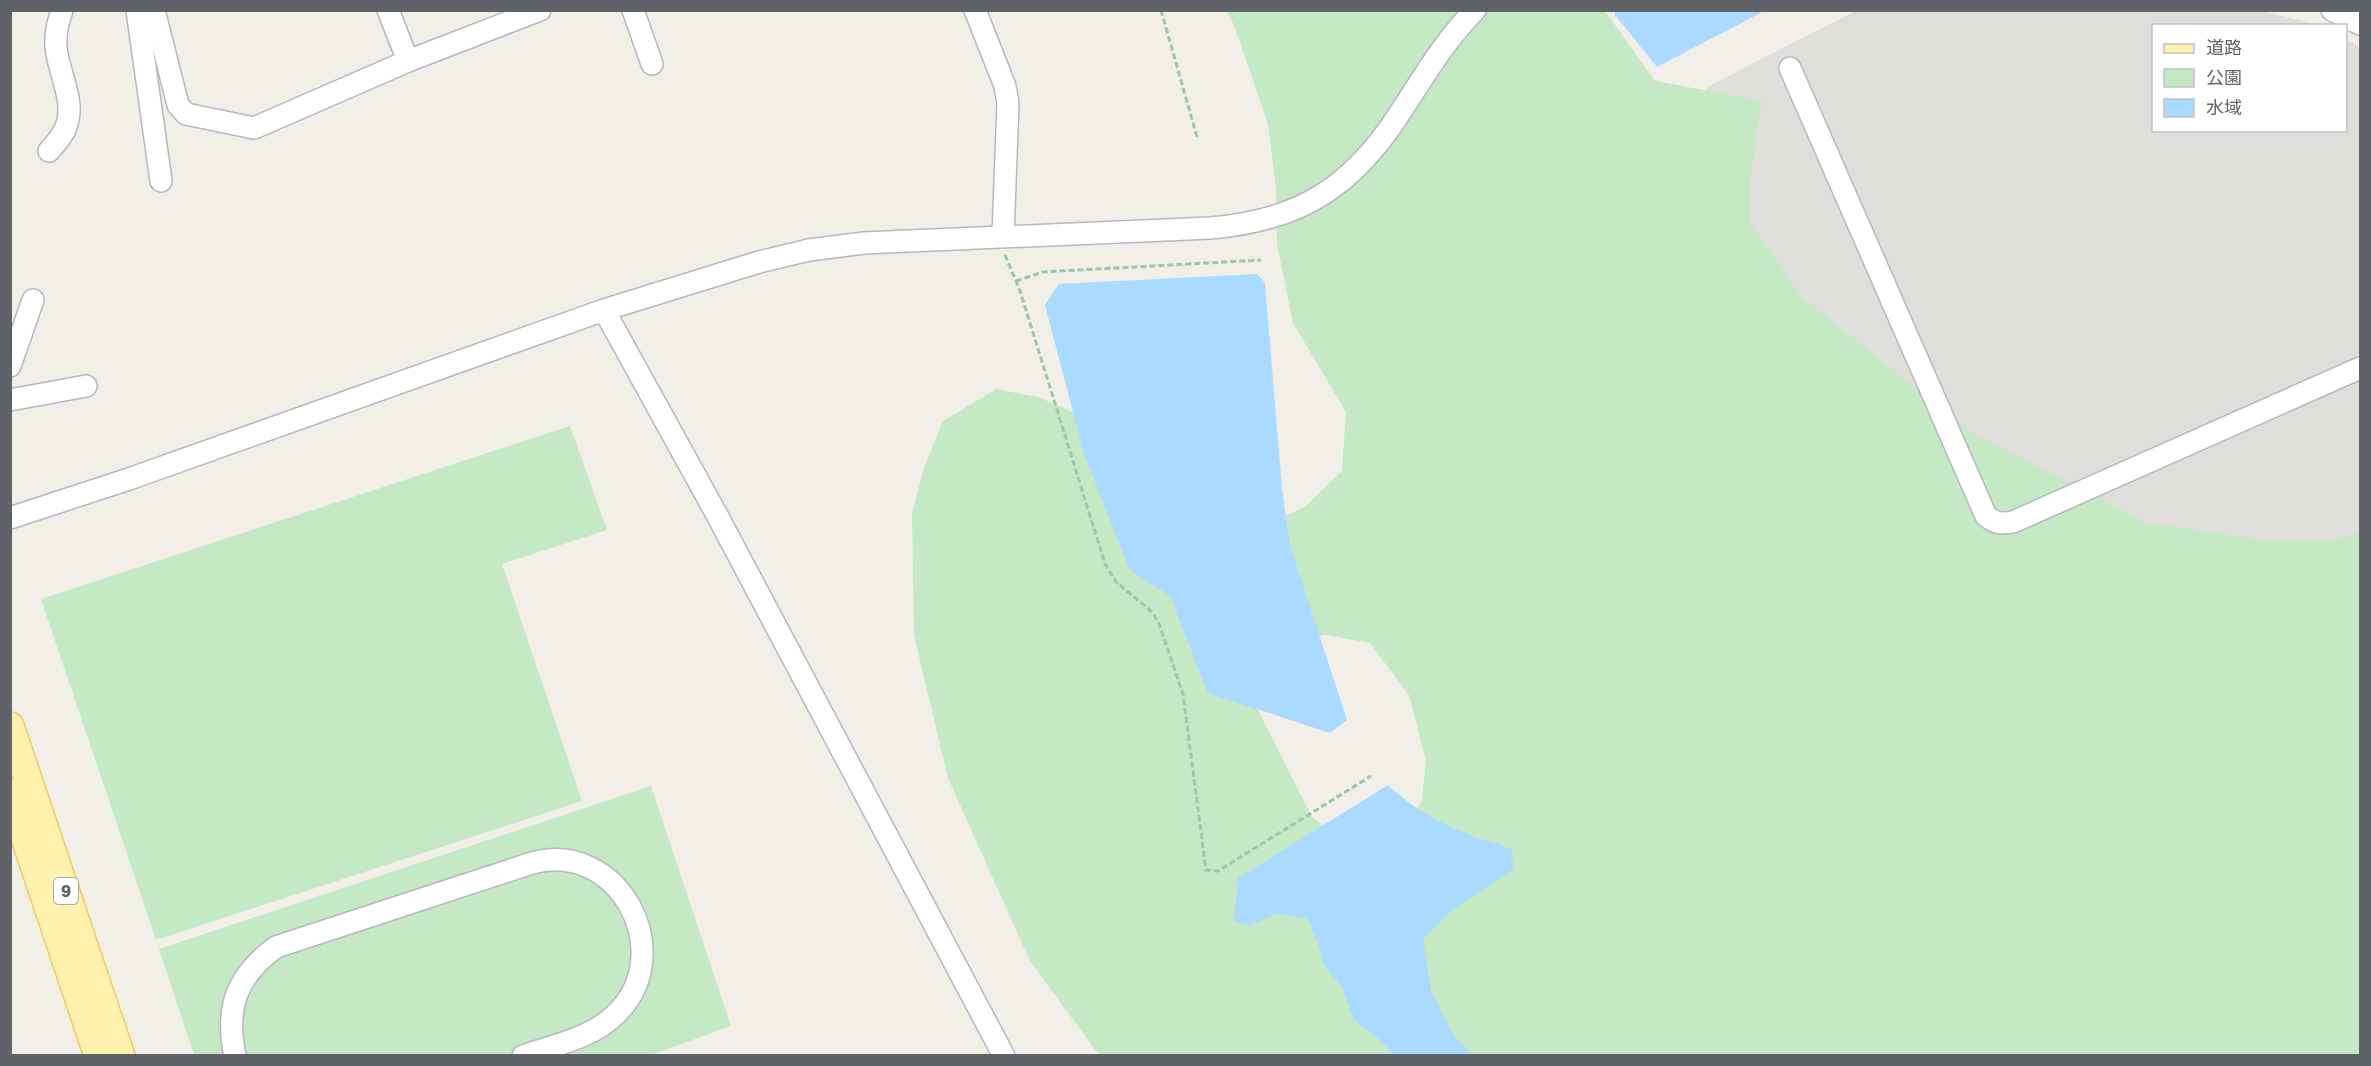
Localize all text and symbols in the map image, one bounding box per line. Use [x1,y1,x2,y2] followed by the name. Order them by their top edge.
[2152,24,2347,132] legend
[2206,36,2242,58] text: 道路
[2206,66,2242,88] text: 公園
[2206,96,2242,118] text: 水域
[54,878,78,904] road number: 9

